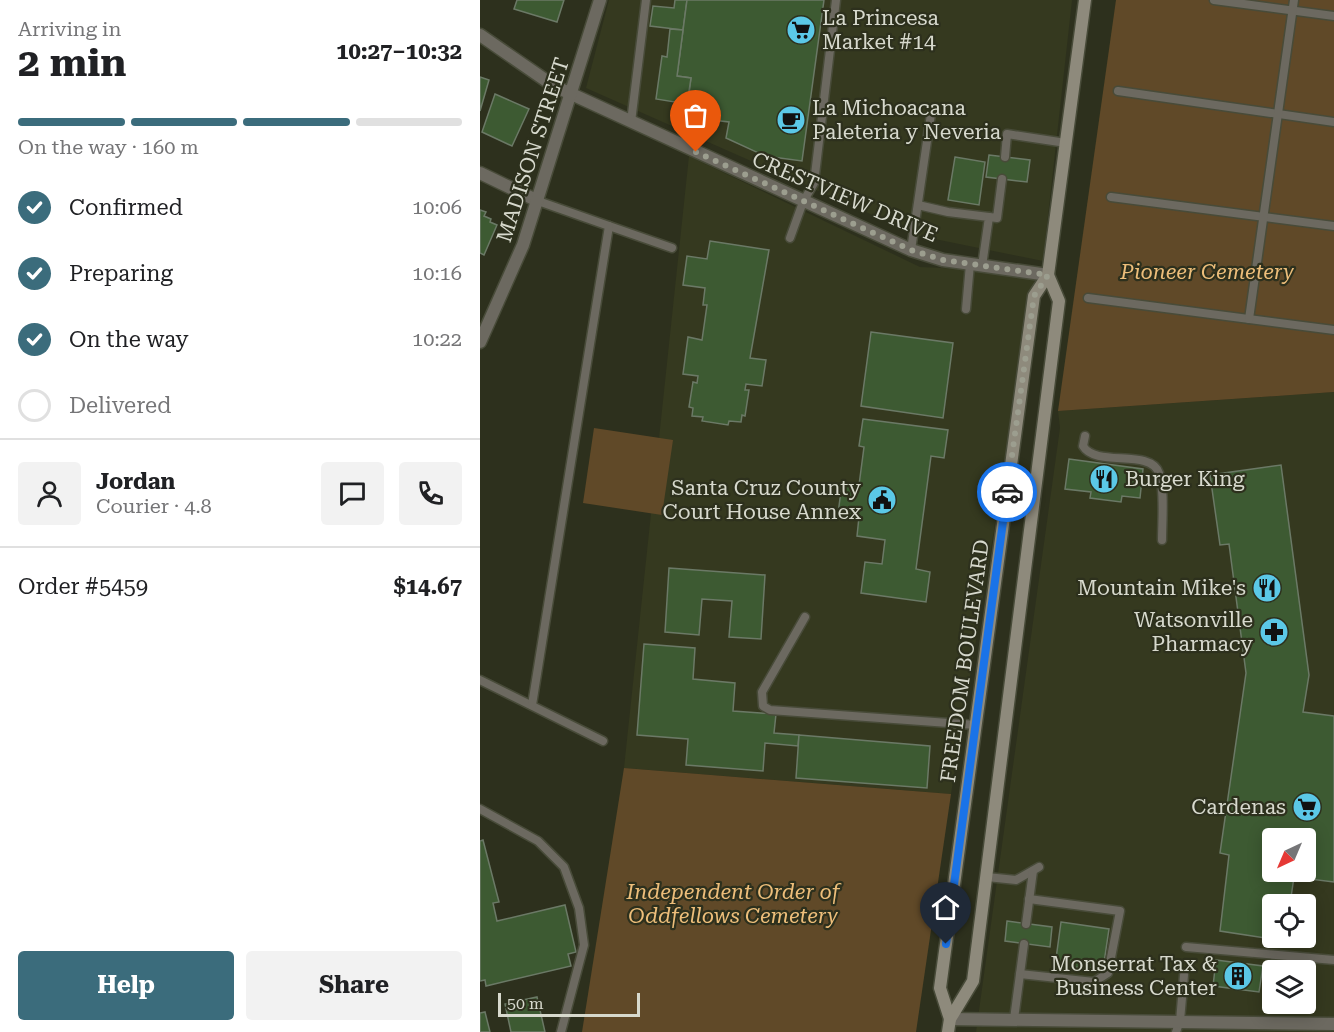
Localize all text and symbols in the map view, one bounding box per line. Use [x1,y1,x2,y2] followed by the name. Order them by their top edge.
[822,6,939,54] place label: La Princesa Market #14
[785,14,817,46] supermarket icon: La Princesa Market #14
[18,17,121,41] text: Arriving in
[336,39,462,64] text: 10:27–10:32
[18,40,126,86] text: 2 min
[492,55,574,245] street label: MADISON STREET
[670,90,721,152] pin
[812,96,1002,144] place label: La Michoacana Paleteria y Neveria
[679,99,712,132] icon: bag
[775,104,807,136] cafe icon: La Michoacana Paleteria y Neveria
[18,135,199,159] text: On the way · 160 m
[748,147,942,247] street label: CRESTVIEW DRIVE
[18,191,51,224] icon: check
[69,195,183,220] text: Confirmed
[412,195,462,219] text: 10:06
[18,257,51,290] icon: check
[1119,260,1294,284] park label: Pioneer Cemetery
[69,261,173,286] text: Preparing
[412,261,462,285] text: 10:16
[18,323,51,356] icon: check
[69,327,189,352] text: On the way
[412,327,462,351] text: 10:22
[69,393,171,418] text: Delivered
[18,462,81,525] button: person
[321,462,384,525] button: chat
[399,462,462,525] button: phone
[977,462,1037,522] courier
[1088,463,1120,495] restaurant icon: Burger King
[1125,467,1245,491] place label: Burger King
[96,469,175,494] text: Jordan
[663,476,862,524] place label: Santa Cruz County Court House Annex
[991,476,1024,509] icon: car
[866,484,898,516] public building icon: Santa Cruz County Court House Annex
[96,494,212,518] text: Courier · 4.8
[936,538,994,784] street label: FREEDOM BOULEVARD
[1251,572,1283,604] restaurant icon: Mountain Mike's
[18,574,148,599] text: Order #5459
[393,574,462,599] text: $14.67
[1077,576,1246,600] place label: Mountain Mike's
[1134,608,1254,656] place label: Watsonville Pharmacy
[1258,616,1290,648] pharmacy icon: Watsonville Pharmacy
[1291,791,1323,823] supermarket icon: Cardenas
[1191,795,1286,819] place label: Cardenas
[1262,828,1316,882] north arrow
[1262,828,1316,1014] map controls
[625,880,842,928] park label: Independent Order of Oddfellows Cemetery
[920,882,971,944] pin
[929,891,962,924] icon: home
[1262,894,1316,948] button: locate
[18,951,234,1020] button: Help
[246,951,462,1020] button: Share
[1051,952,1217,1000] place label: Monserrat Tax & Business Center
[1222,960,1254,992] building icon: Monserrat Tax & Business Center
[1262,960,1316,1014] button: layers
[498,990,640,1018] scale bar
[507,994,544,1013] text: 50 m

